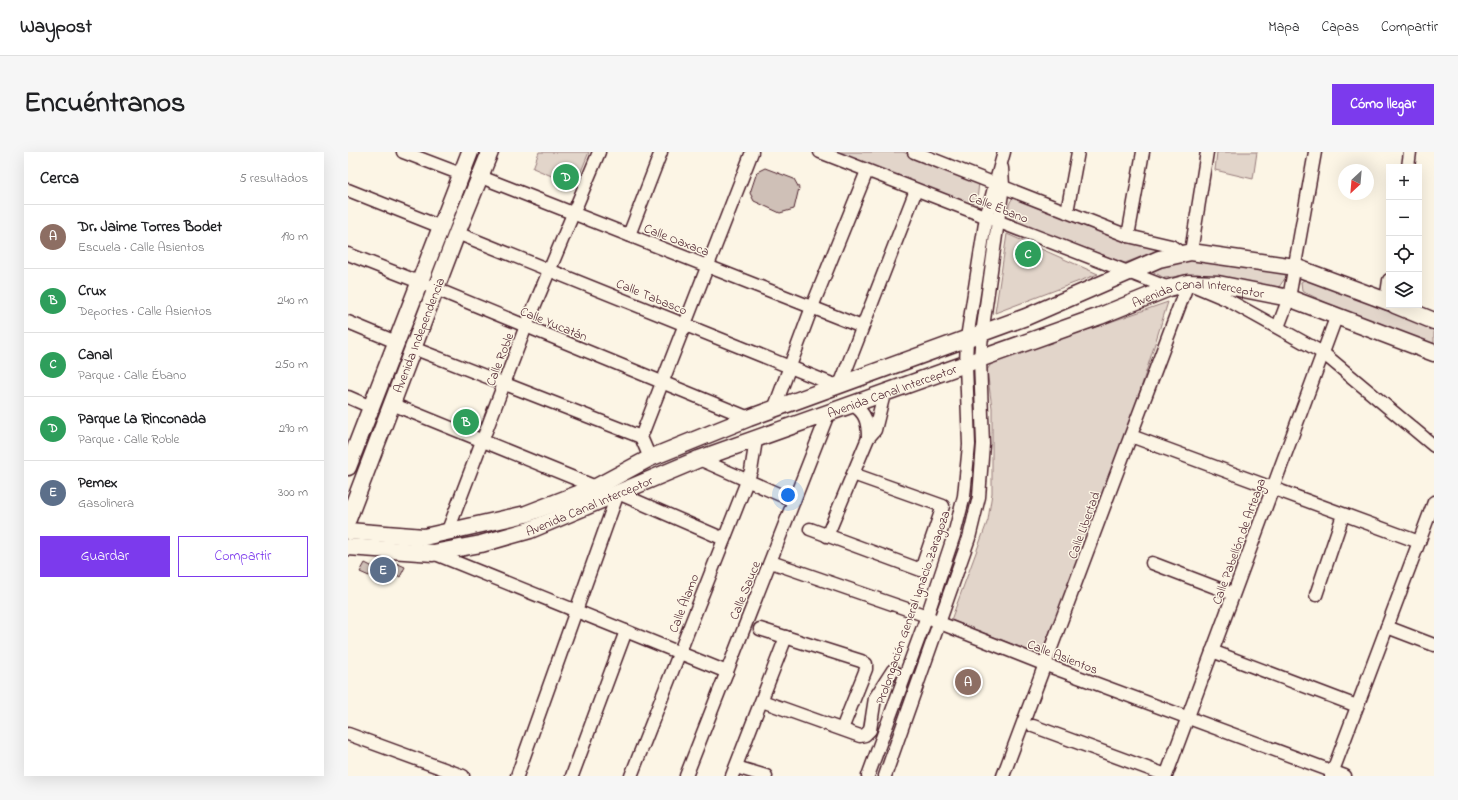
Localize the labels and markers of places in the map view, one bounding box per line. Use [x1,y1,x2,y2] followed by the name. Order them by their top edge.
[553,162,579,192] pin: D
[1015,239,1041,269] pin: C
[453,407,479,437] pin: B
[370,555,396,585] pin: E
[955,667,981,697] pin: A

